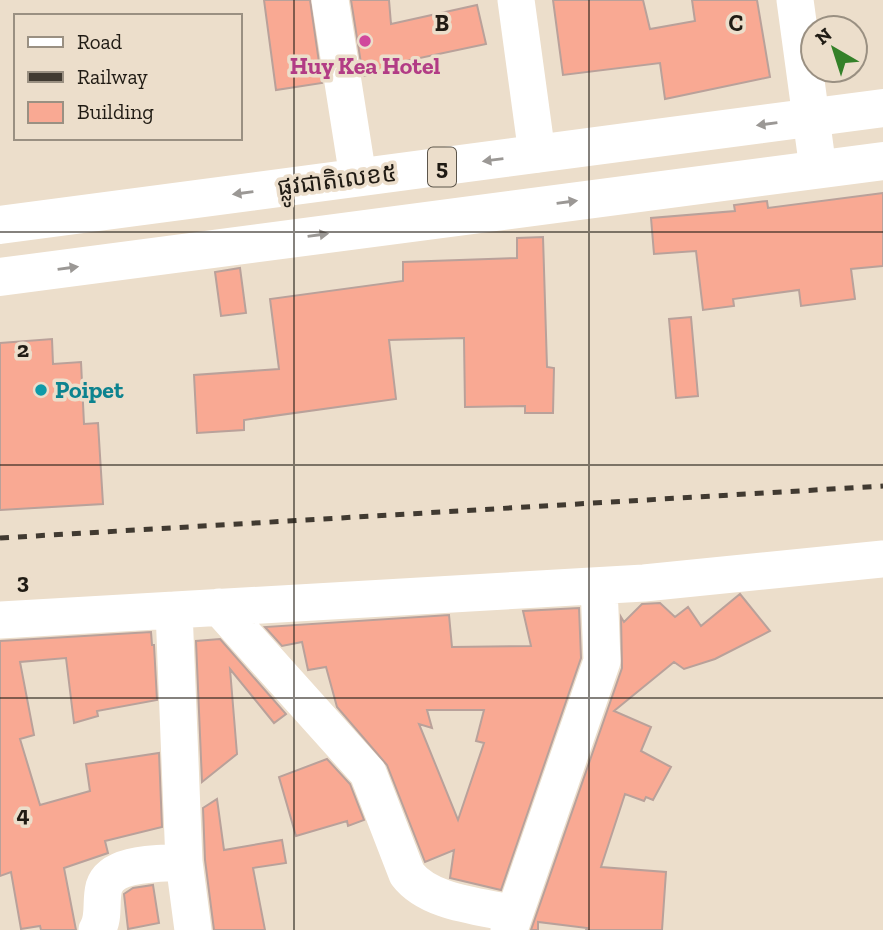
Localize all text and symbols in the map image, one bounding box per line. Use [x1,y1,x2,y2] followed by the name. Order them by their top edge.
[435,9,449,37] text: B
[729,9,743,37] text: C
[14,14,242,140] legend
[799,14,869,84] north arrow
[811,23,836,50] text: N
[77,29,123,54] text: Road
[357,33,373,49] marker: Huy Kea Hotel
[290,51,440,80] place label: Huy Kea Hotel
[77,64,148,89] text: Railway
[77,99,154,124] text: Building
[756,118,778,129] one-way arrow
[428,148,456,186] road number: 5
[482,154,504,165] one-way arrow
[276,158,399,209] street label: ផ្លូវជាតិលេខ៥
[232,187,254,198] one-way arrow
[556,196,578,207] one-way arrow
[307,229,329,240] one-way arrow
[57,262,79,273] one-way arrow
[17,335,29,363] text: 2
[55,375,124,404] place label: Poipet
[33,382,49,398] marker: Poipet
[17,567,29,595] text: 3
[16,800,30,828] text: 4

